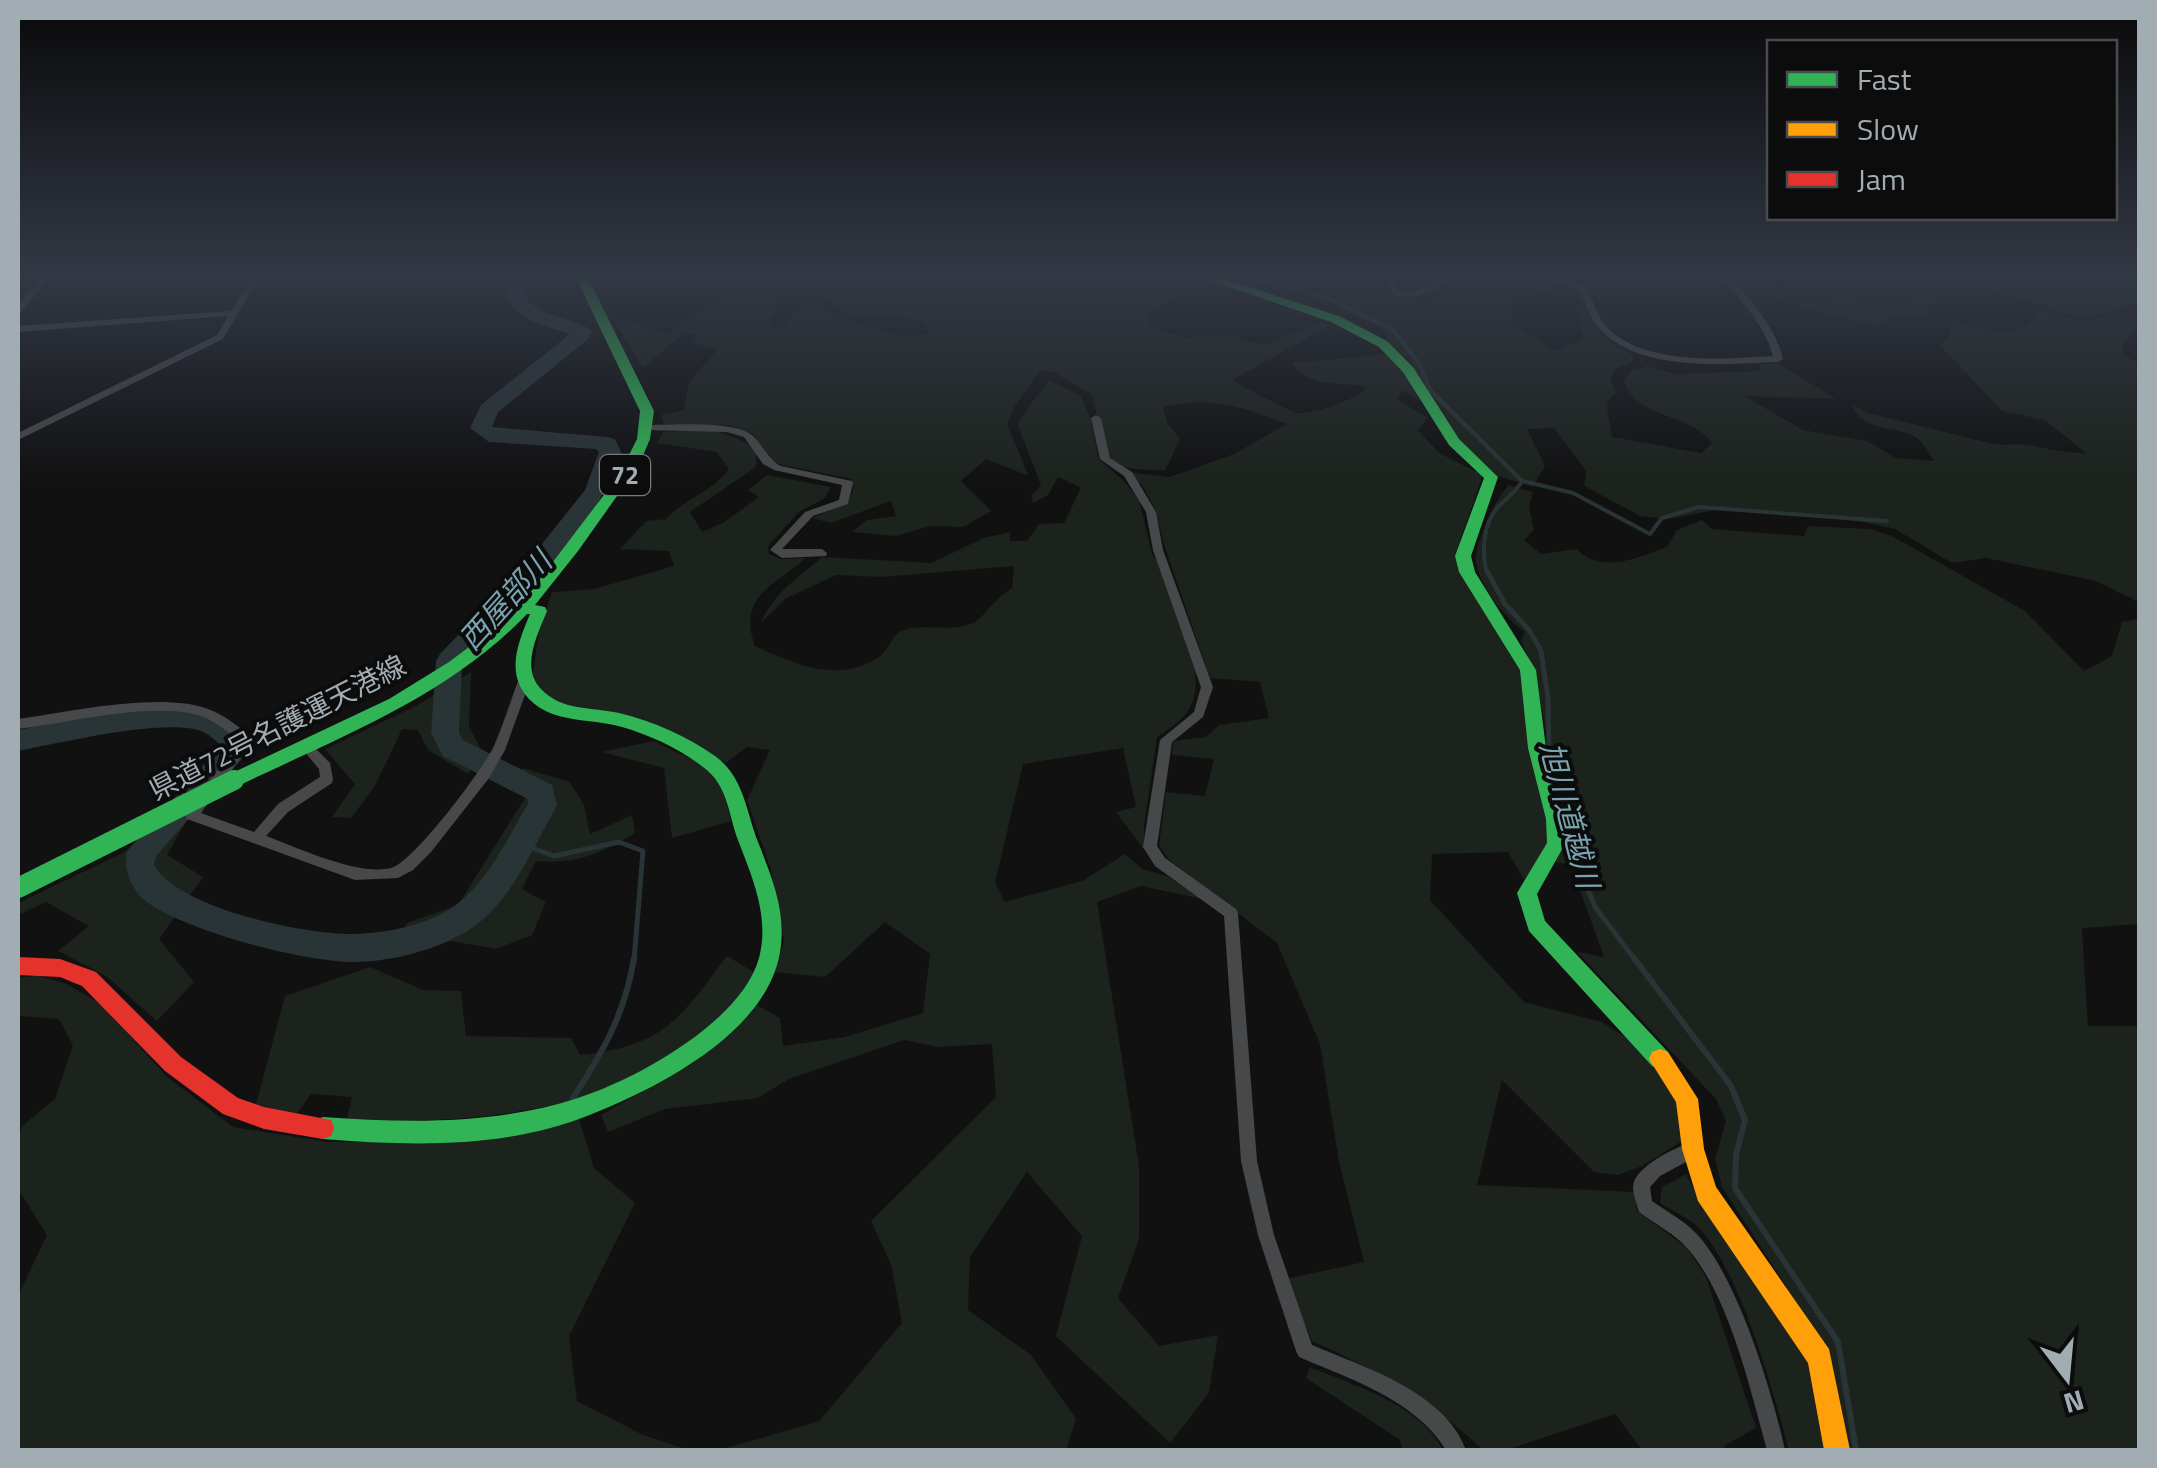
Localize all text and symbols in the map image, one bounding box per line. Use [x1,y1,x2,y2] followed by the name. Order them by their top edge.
[1767,40,2117,220] legend
[1857,56,1912,102] text: Fast
[1857,106,1919,152] text: Slow
[1857,156,1906,202] text: Jam
[600,455,650,495] road number: 72
[448,538,564,660] water label: 西屋部川
[141,644,413,810] street label: 県道72号名護運天港線
[1528,737,1612,896] water label: 旭川道越川
[2017,1328,2117,1428] north arrow
[2059,1379,2089,1426] text: N

